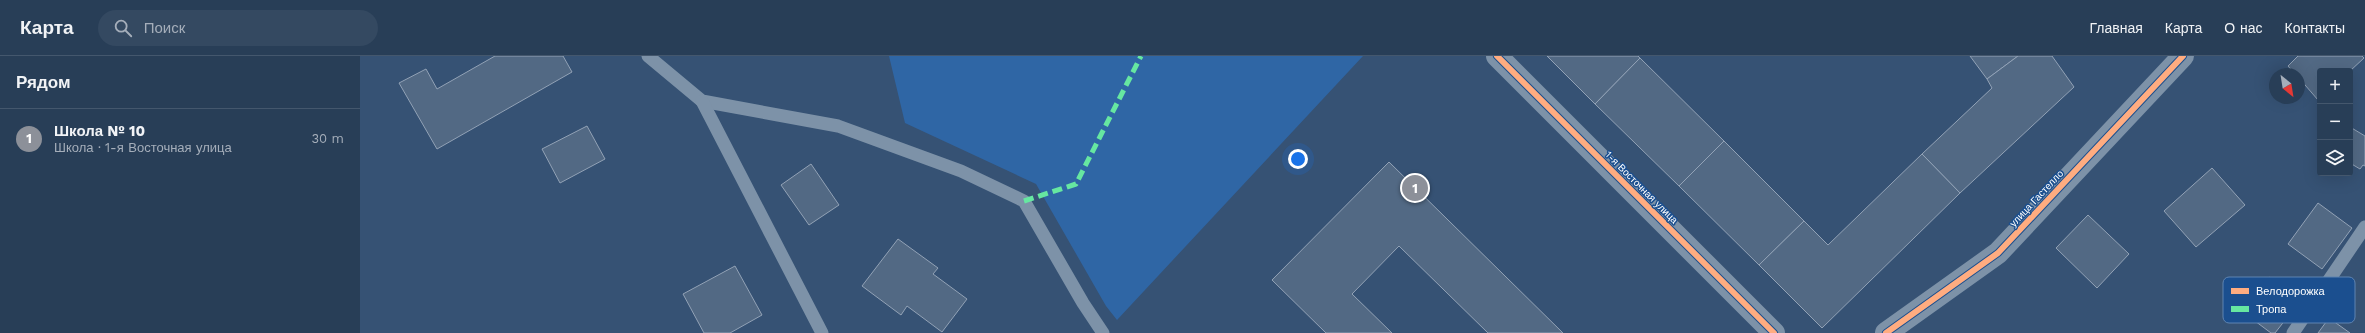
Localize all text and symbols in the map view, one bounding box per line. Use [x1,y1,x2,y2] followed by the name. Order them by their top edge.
[98,10,378,46] search box
[20,16,74,39] text: Карта
[112,17,134,39] icon: search
[144,19,185,37] text: Поиск
[2090,20,2143,36] text: Главная
[2165,20,2202,36] text: Карта
[2224,20,2263,36] text: О нас
[2285,20,2345,36] text: Контакты
[2269,68,2305,104] north arrow
[2317,68,2353,176] map controls
[2317,68,2353,104] button: +
[16,72,71,92] text: Рядом
[2317,104,2353,140] button: −
[54,122,145,140] text: Школа № 10
[26,131,32,146] text: 1
[312,131,344,146] text: 30 m
[54,140,232,155] text: Школа · 1-я Восточная улица
[2317,140,2353,176] button: layers
[1288,149,1308,169] your location
[1603,149,1680,226] street label: 1-я Восточная улица
[2007,167,2066,229] street label: улица Гастелло
[1402,173,1428,203] pin: 1
[2223,277,2355,323] legend
[2256,285,2326,298] text: Велодорожка
[2256,303,2287,316] text: Тропа

